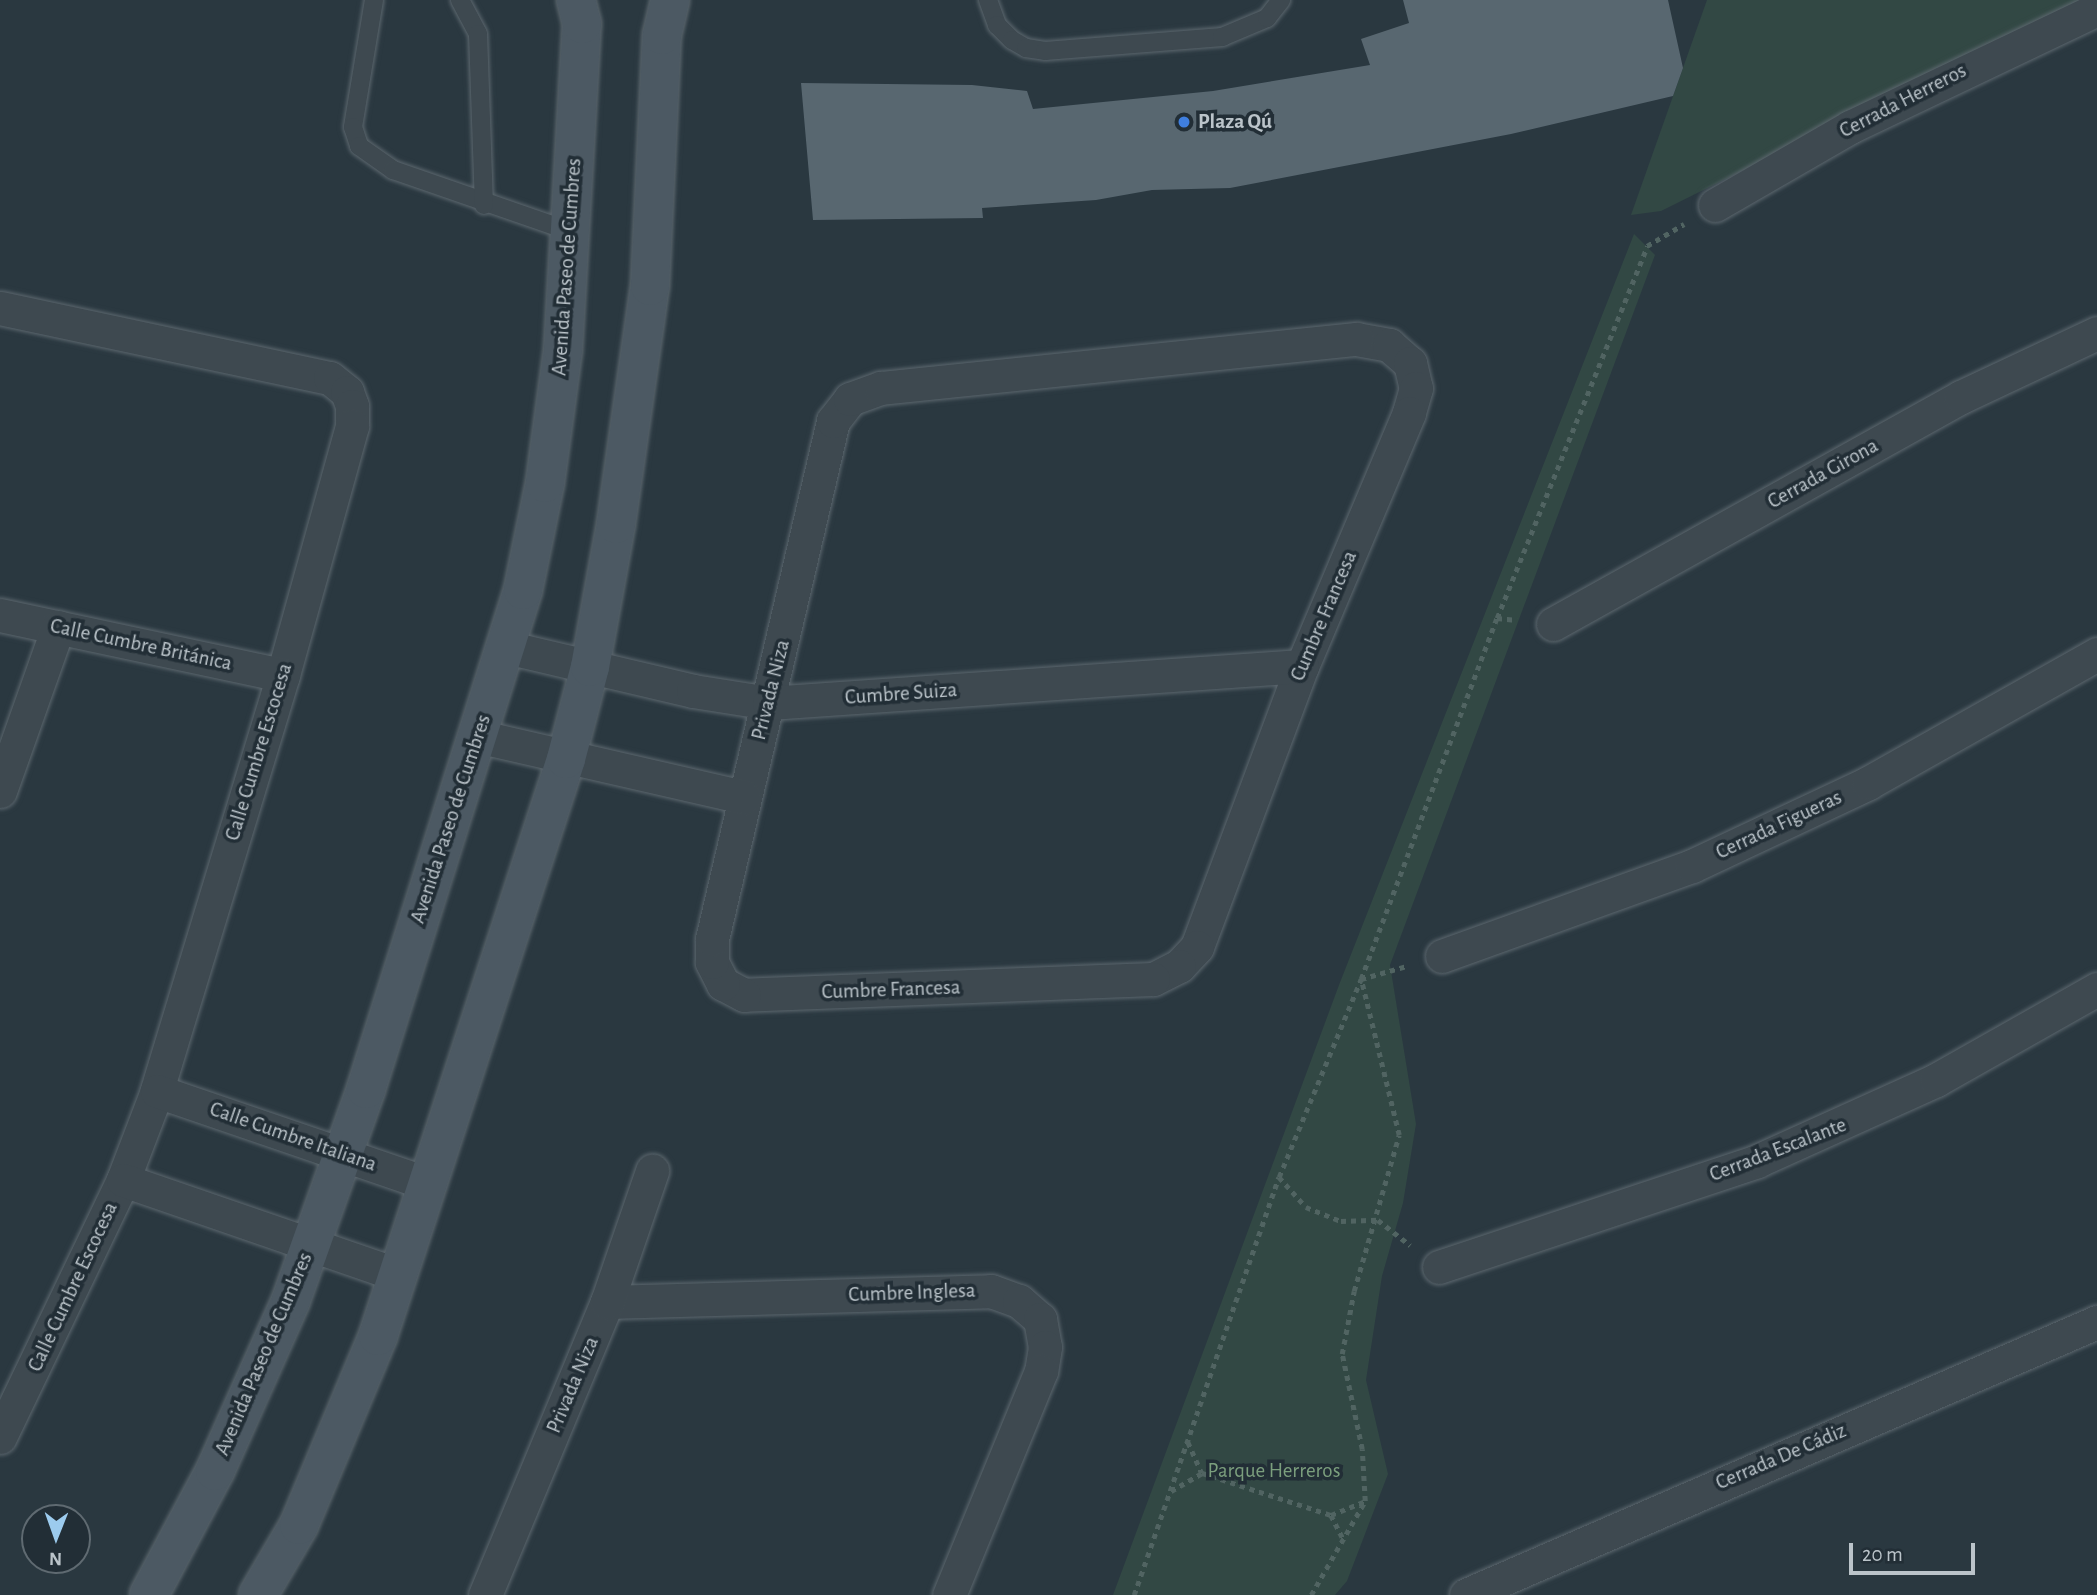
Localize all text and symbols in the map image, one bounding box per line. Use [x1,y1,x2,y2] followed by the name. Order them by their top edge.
[1835,58,1971,144] street label: Cerrada Herreros
[1198,109,1272,135] place label: Plaza Qú
[1176,114,1192,130] marker: Plaza Qú
[547,157,587,377] street label: Avenida Paseo de Cumbres
[1763,433,1883,515] street label: Cerrada Girona
[1285,547,1363,685] street label: Cumbre Francesa
[48,613,234,677] street label: Calle Cumbre Británica
[746,637,796,743] street label: Privada Niza
[220,660,298,844] street label: Calle Cumbre Escocesa
[844,678,958,710] street label: Cumbre Suiza
[405,711,497,927] street label: Avenida Paseo de Cumbres
[1712,785,1846,865] street label: Cerrada Figueras
[821,975,961,1005] street label: Cumbre Francesa
[206,1097,380,1177] street label: Calle Cumbre Italiana
[1706,1112,1850,1188] street label: Cerrada Escalante
[23,1198,123,1376] street label: Calle Cumbre Escocesa
[210,1249,318,1459] street label: Avenida Paseo de Cumbres
[848,1278,976,1308] street label: Cumbre Inglesa
[541,1333,605,1437] street label: Privada Niza
[1712,1418,1850,1496] street label: Cerrada De Cádiz
[1208,1458,1340,1484] park label: Parque Herreros
[21,1504,91,1574] north arrow
[1852,1528,1978,1572] scale bar
[1862,1544,1903,1565] text: 20 m
[49,1549,62,1568] text: N

